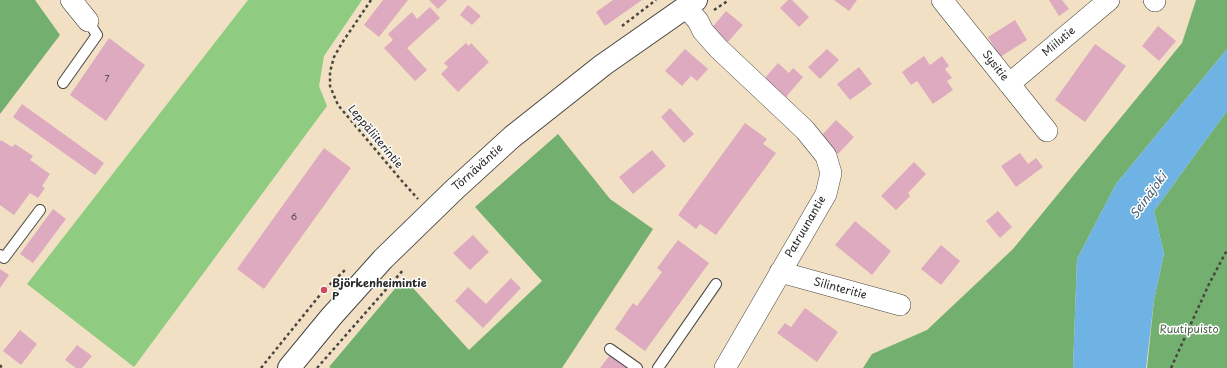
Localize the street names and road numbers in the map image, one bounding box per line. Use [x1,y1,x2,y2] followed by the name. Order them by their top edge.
[1040,24,1078,60] street label: Miilutie
[979,48,1011,84] street label: Sysitie
[345,103,405,171] street label: Leppäliiterintie
[450,142,506,194] street label: Törnäväntie
[783,194,829,260] street label: Patruunantie
[812,276,868,302] street label: Silinteritie

